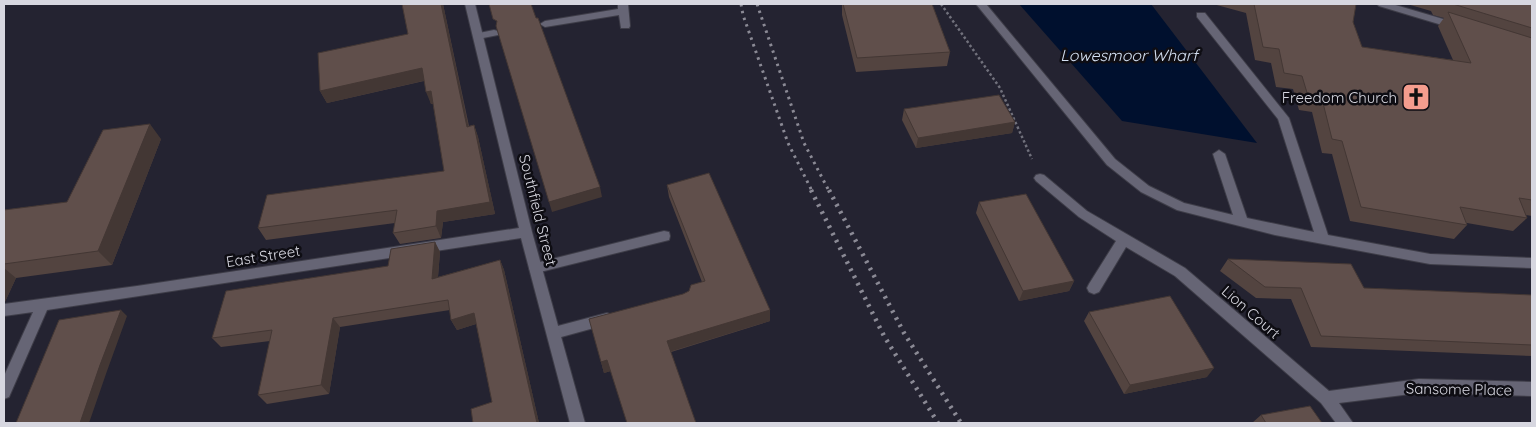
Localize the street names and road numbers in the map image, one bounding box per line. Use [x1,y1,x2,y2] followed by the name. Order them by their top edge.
[515,152,561,268] street label: Southfield Street
[225,241,301,271] street label: East Street
[1218,281,1284,343] street label: Lion Court
[1406,379,1512,399] street label: Sansome Place

